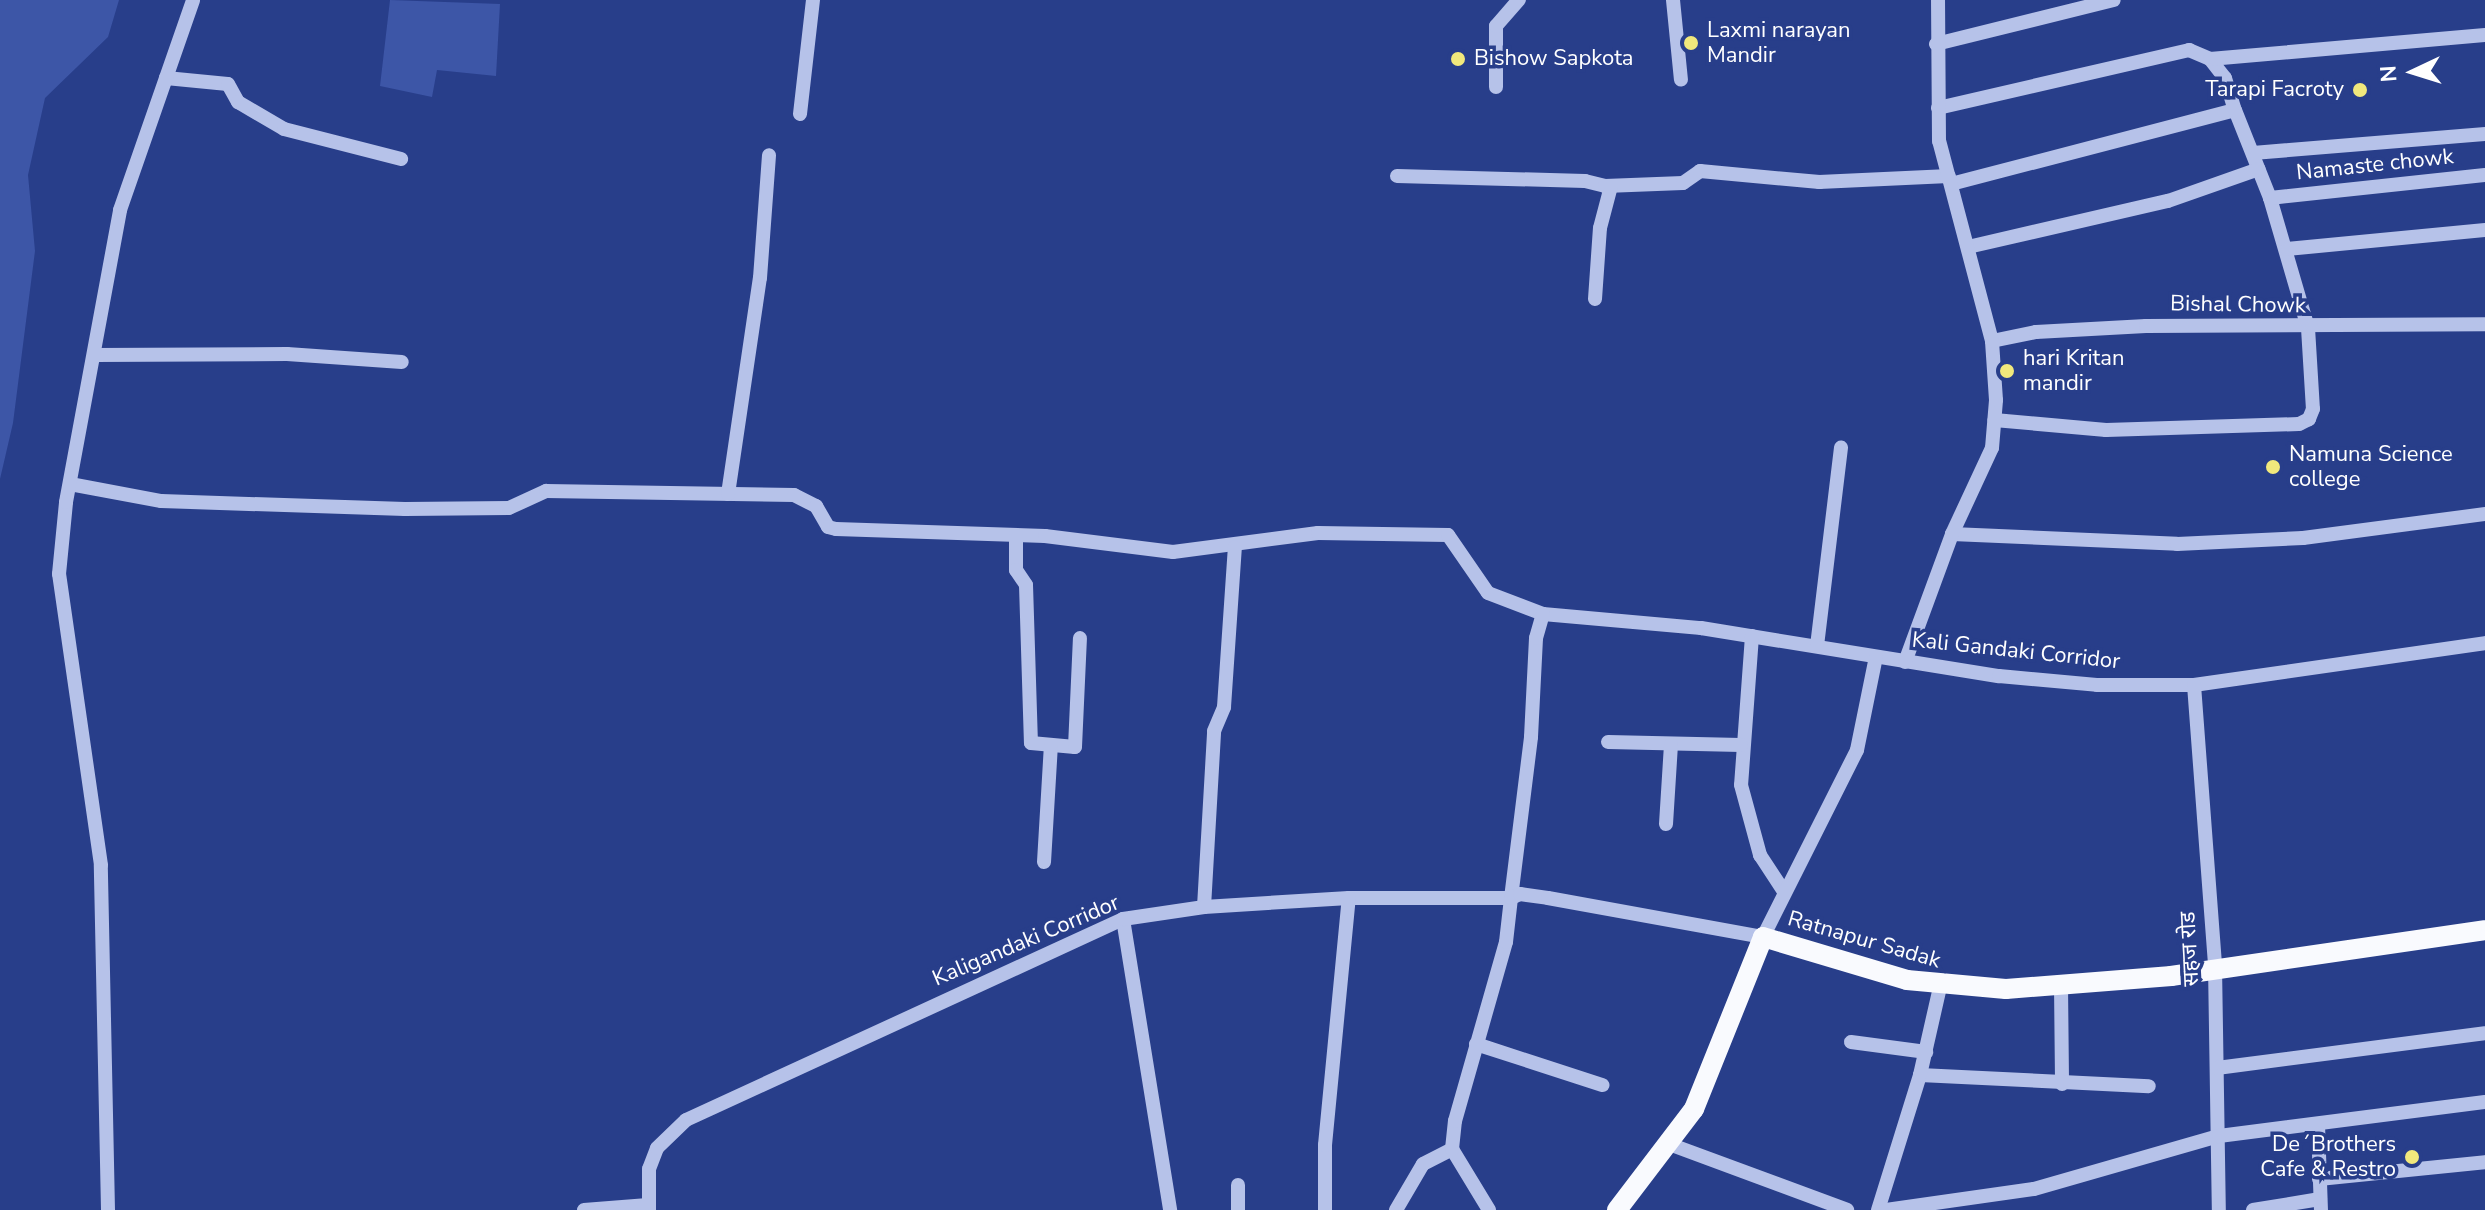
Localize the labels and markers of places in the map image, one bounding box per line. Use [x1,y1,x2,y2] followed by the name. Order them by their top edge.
[1707,17,1850,68] place label: Laxmi narayan Mandir
[1682,34,1700,52] marker: Laxmi narayan Mandir
[1474,46,1633,72] place label: Bishow Sapkota
[1449,50,1467,68] marker: Bishow Sapkota
[2205,77,2344,103] place label: Tarapi Facroty
[2351,81,2369,99] marker: Tarapi Facroty
[2023,345,2124,396] place label: hari Kritan mandir
[1998,362,2016,380] marker: hari Kritan mandir
[2289,441,2453,492] place label: Namuna Science college
[2264,458,2282,476] marker: Namuna Science college
[2260,1131,2396,1182] place label: De´Brothers Cafe & Restro
[2403,1148,2421,1166] marker: De´Brothers Cafe & Restro

